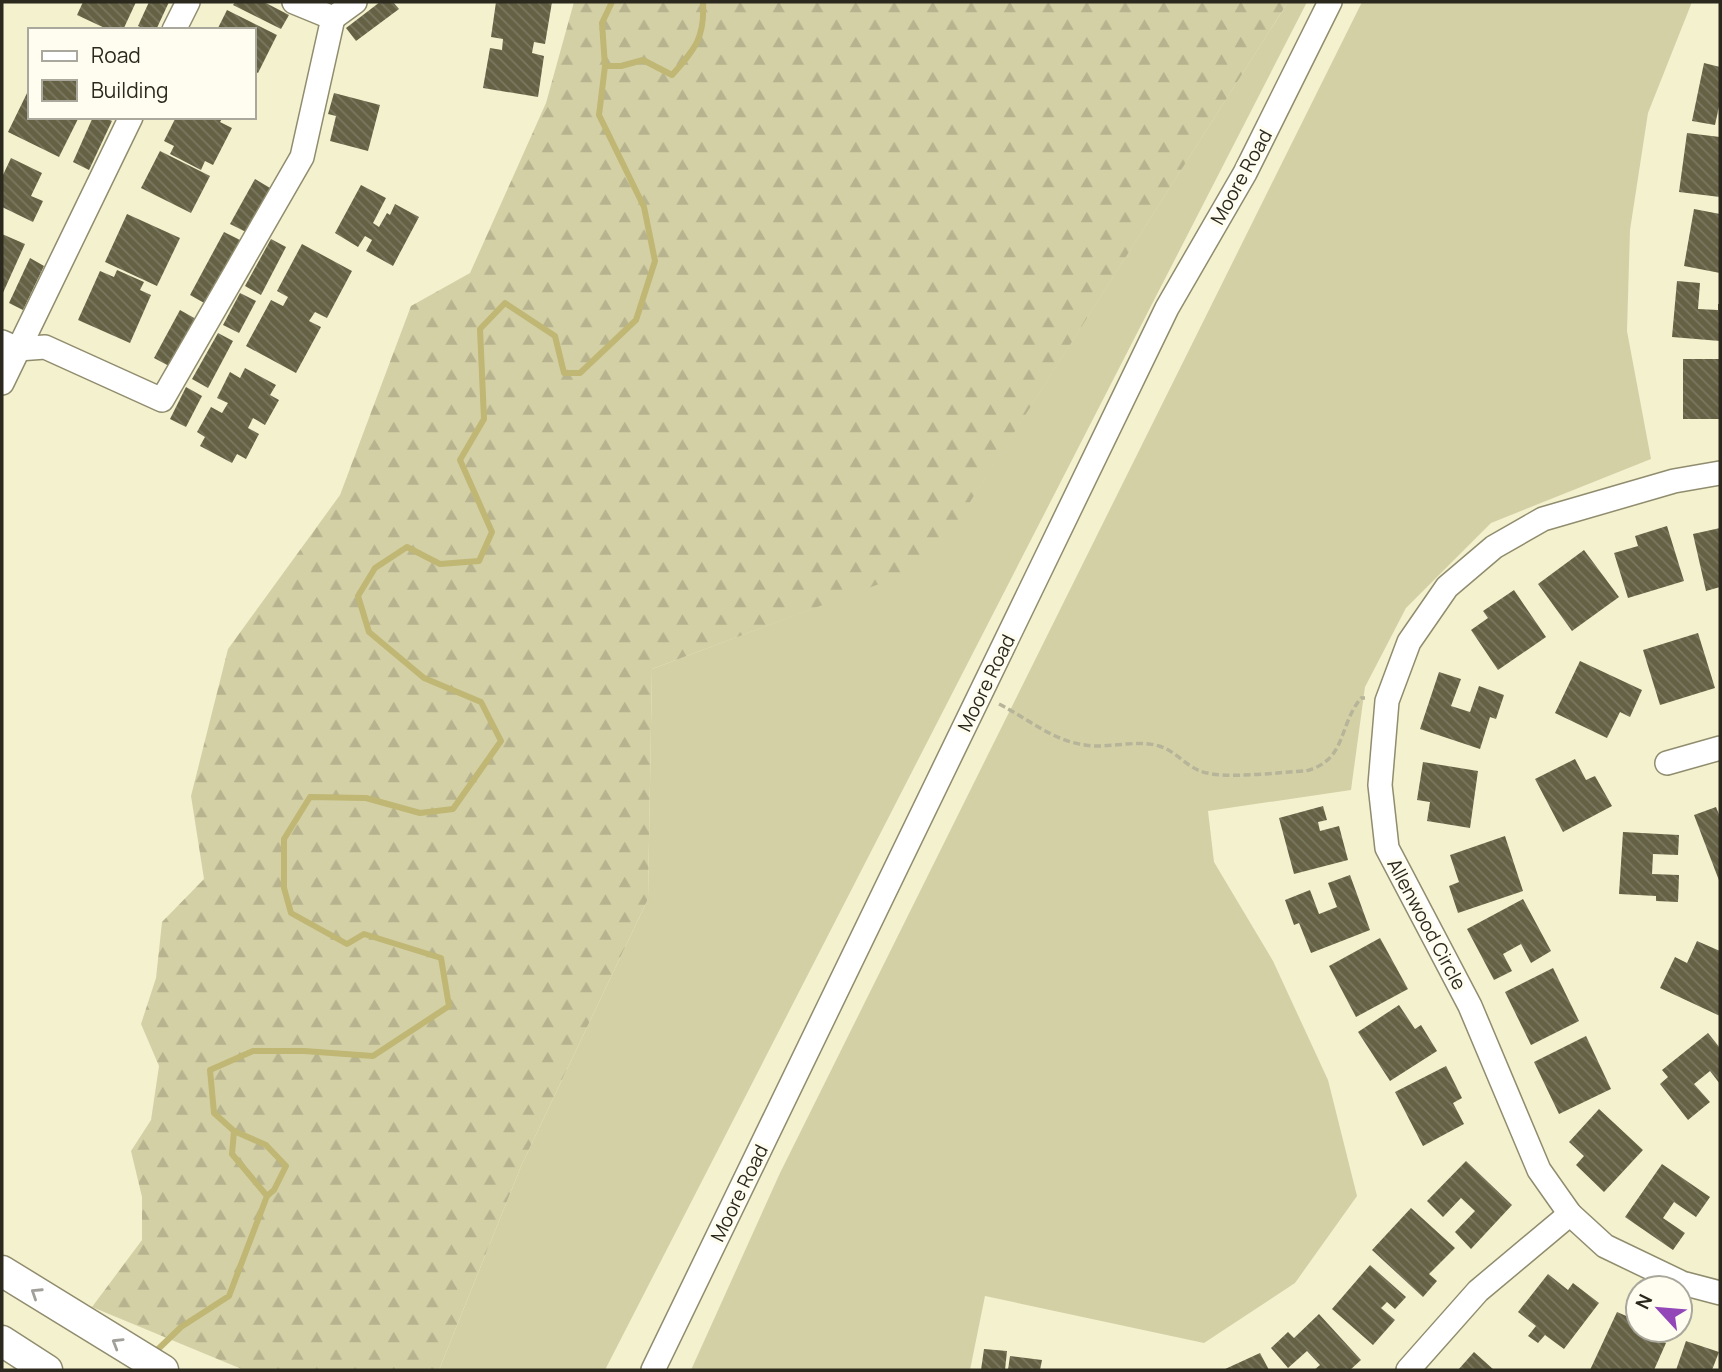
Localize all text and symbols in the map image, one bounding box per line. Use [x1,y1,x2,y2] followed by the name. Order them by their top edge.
[28,28,256,119] legend
[91,41,141,69] text: Road
[91,76,168,104] text: Building
[1204,125,1278,229] street label: Moore Road
[951,630,1021,736] street label: Moore Road
[1381,854,1473,994] street label: Allenwood Circle
[704,1140,774,1246] street label: Moore Road
[1624,1274,1694,1344] north arrow
[31,1288,44,1301] one-way arrow
[1629,1290,1658,1313] text: N
[112,1338,125,1351] one-way arrow

